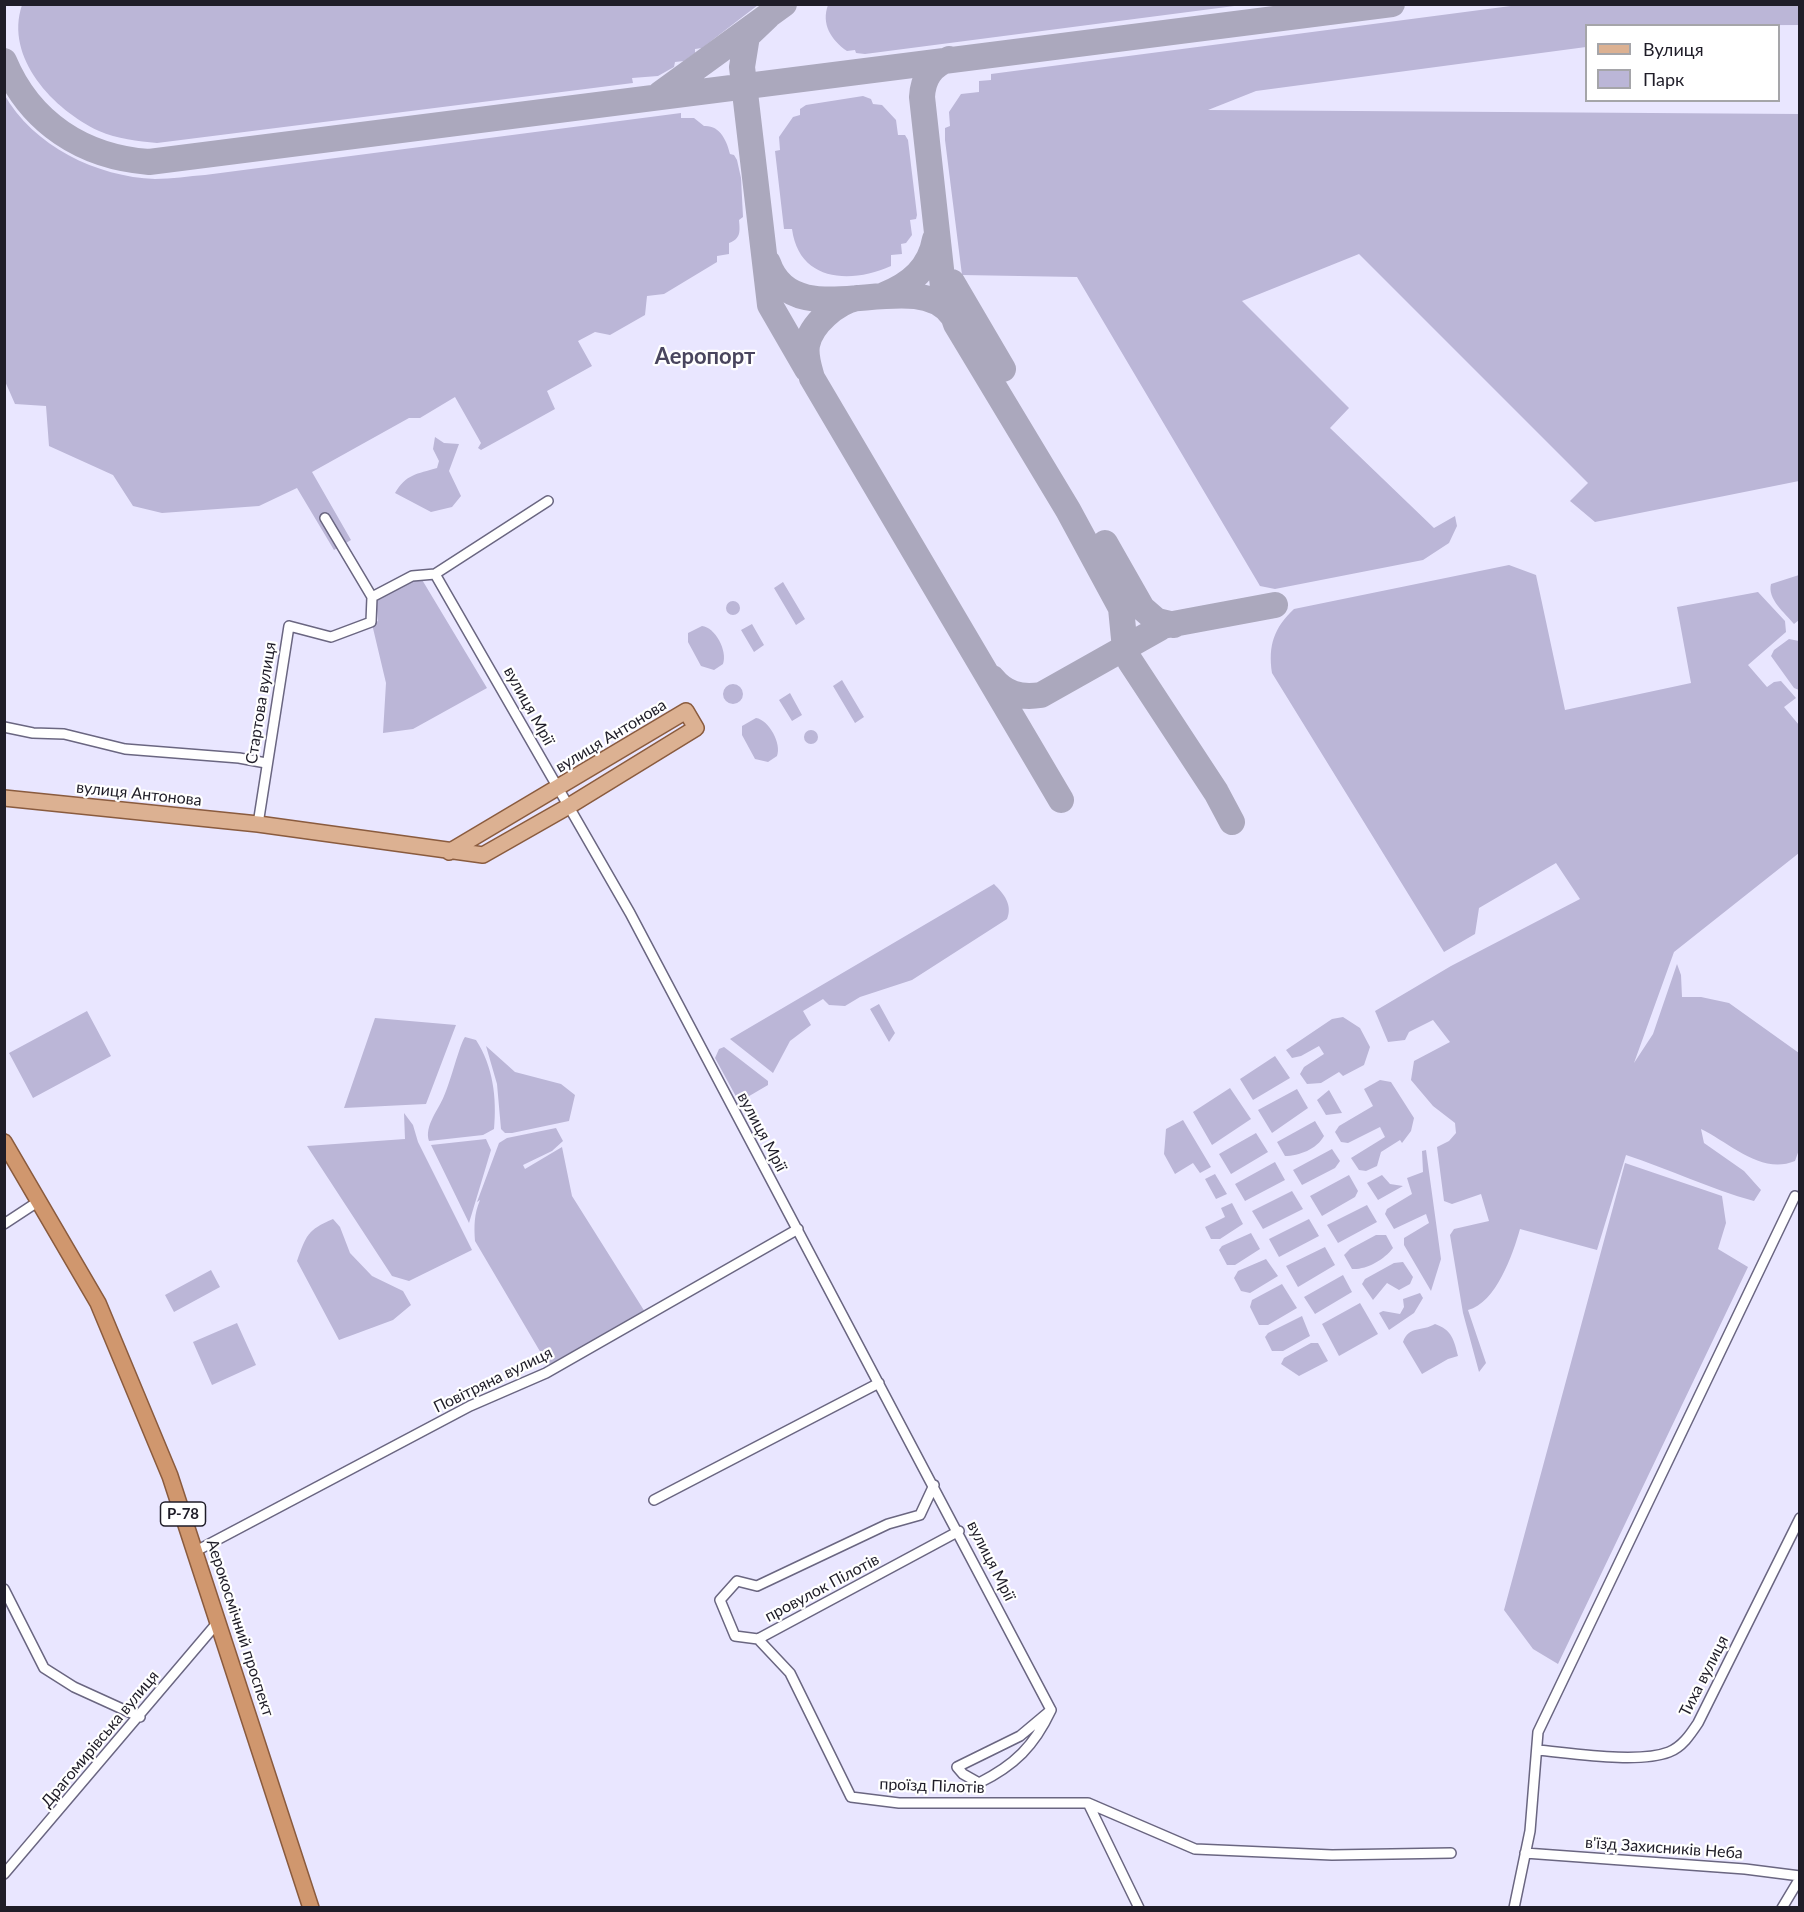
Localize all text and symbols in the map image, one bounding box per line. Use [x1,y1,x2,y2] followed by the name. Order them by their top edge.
[1585,24,1780,102] legend
[1643,38,1704,60] text: Вулиця
[1643,68,1684,90] text: Парк
[655,344,755,370] district label: Аеропорт
[242,641,280,765] street label: Стартова вулиця
[500,663,558,749] street label: вулиця Мрії
[552,695,670,777] street label: вулиця Антонова
[75,778,203,810] street label: вулиця Антонова
[733,1089,791,1175] street label: вулиця Мрії
[431,1343,555,1417] street label: Повітряна вулиця
[160,1502,206,1526] road number: Р-78
[963,1518,1019,1604] street label: вулиця Мрії
[202,1537,278,1719] street label: Аерокосмічний проспект
[762,1550,882,1626] street label: провулок Пілотів
[1675,1632,1733,1720] street label: Тиха вулиця
[37,1667,163,1811] street label: Драгомирівська вулиця
[879,1775,985,1797] street label: проїзд Пілотів
[1584,1833,1744,1863] street label: в'їзд Захисників Неба

